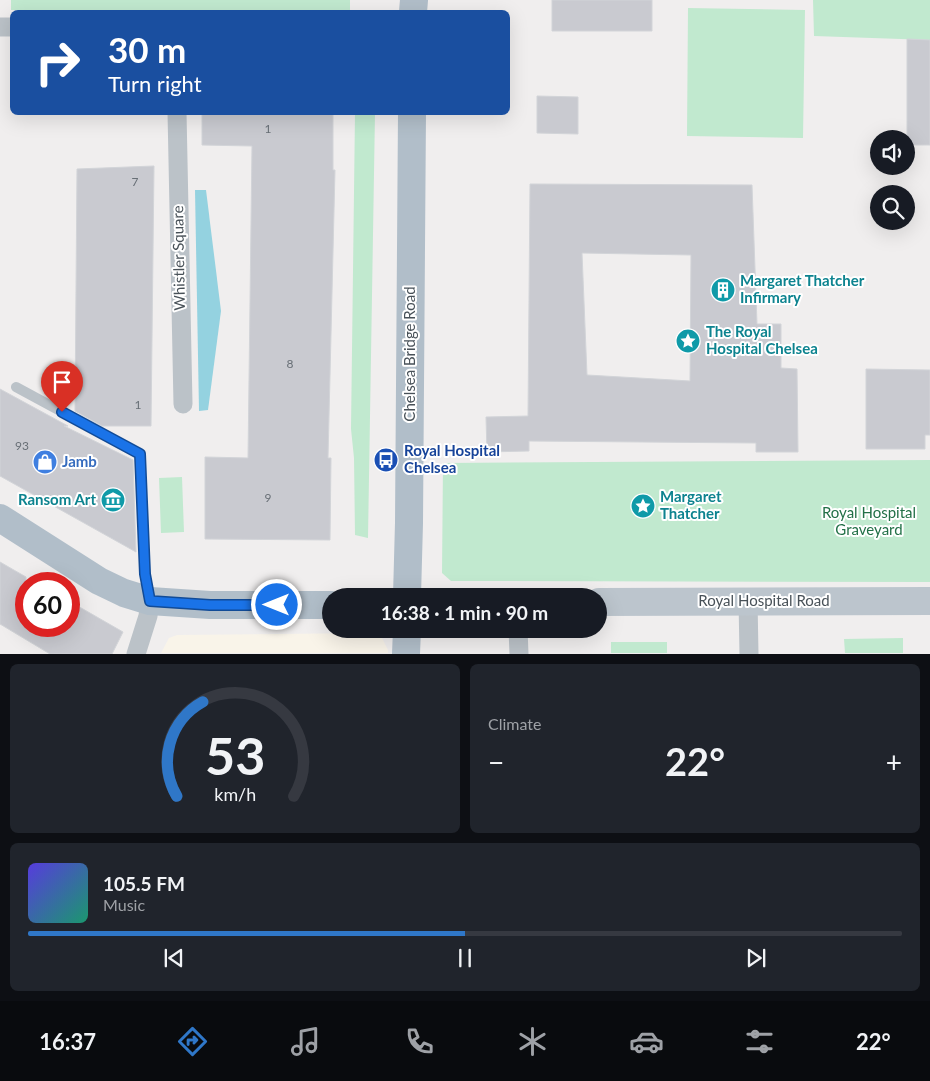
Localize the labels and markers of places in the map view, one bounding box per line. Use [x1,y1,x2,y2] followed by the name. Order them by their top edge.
[740,271,865,306] place label: Margaret Thatcher Infirmary
[710,277,736,303] building icon: Margaret Thatcher Infirmary
[706,322,818,357] place label: The Royal Hospital Chelsea
[675,328,701,354] place icon: The Royal Hospital Chelsea
[41,361,83,412] pin
[404,441,500,476] place label: Royal Hospital Chelsea
[373,447,399,473] bus stop icon: Royal Hospital Chelsea
[32,449,58,475] shop icon: Jamb
[62,452,97,470] place label: Jamb
[100,487,126,513] museum icon: Ransom Art
[660,487,722,522] place label: Margaret Thatcher
[18,490,96,508] place label: Ransom Art
[630,493,656,519] place icon: Margaret Thatcher

